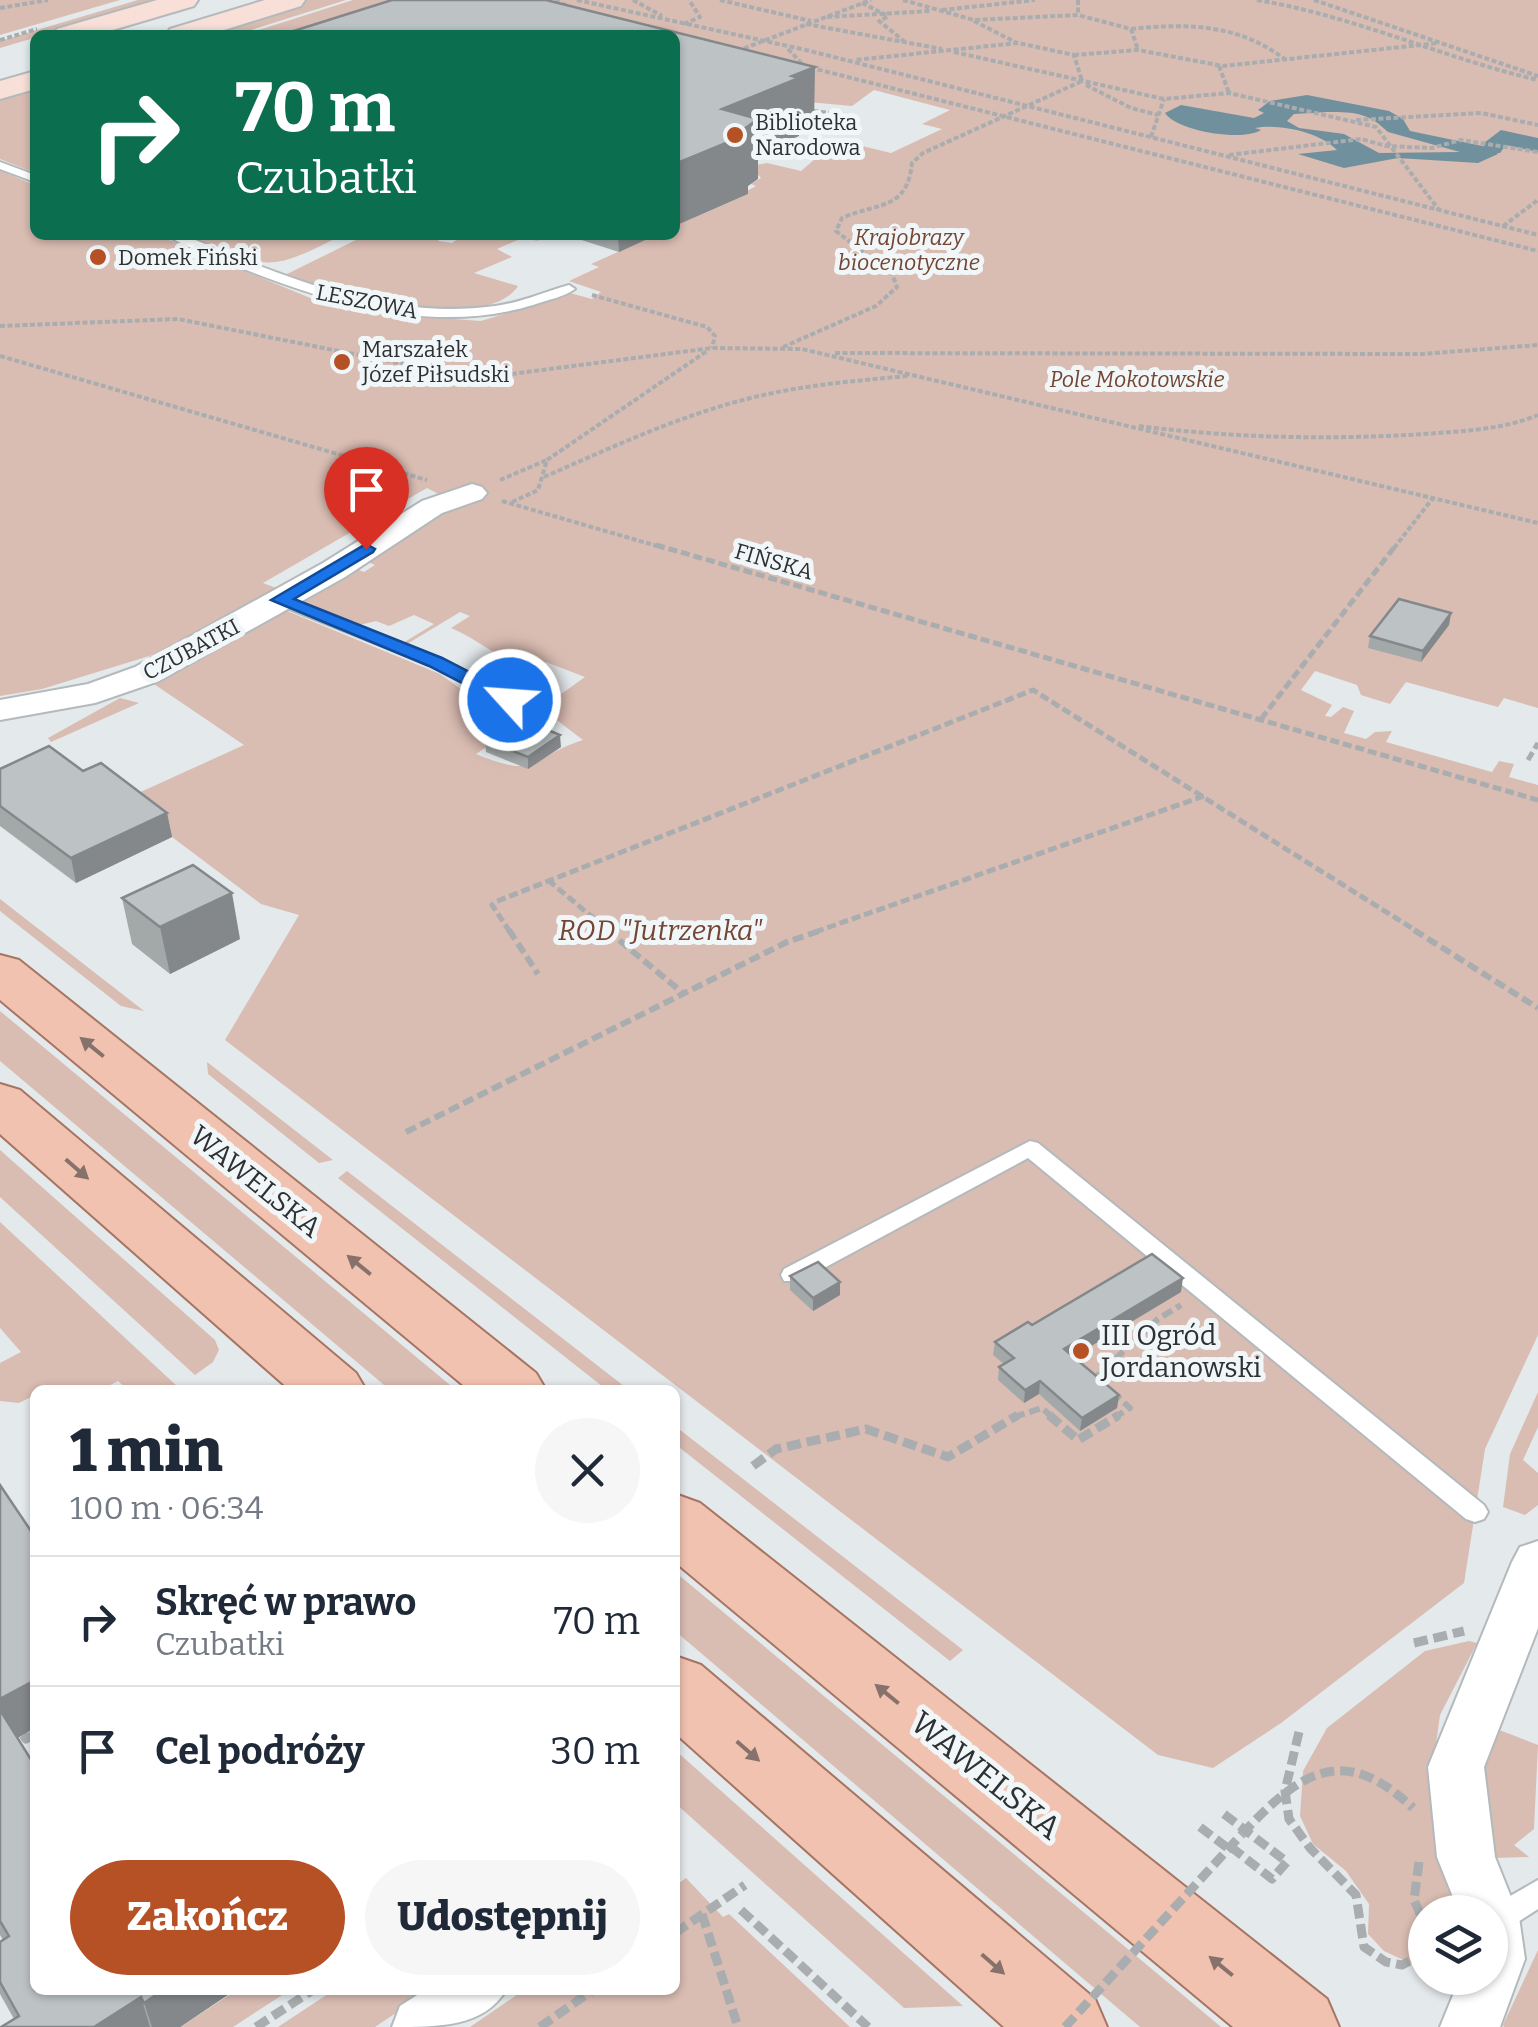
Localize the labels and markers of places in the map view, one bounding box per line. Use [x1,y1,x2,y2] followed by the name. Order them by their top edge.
[755,109,860,161] place label: Biblioteka Narodowa
[724,124,746,146] marker: Biblioteka Narodowa
[118,244,258,271] place label: Domek Fiński
[87,246,109,268] marker: Domek Fiński
[361,336,510,388] place label: Marszałek Józef Piłsudski
[331,351,353,373] marker: Marszałek Józef Piłsudski
[324,447,409,550] pin
[1100,1319,1261,1384] place label: III Ogród Jordanowski
[1070,1340,1092,1362] marker: III Ogród Jordanowski

